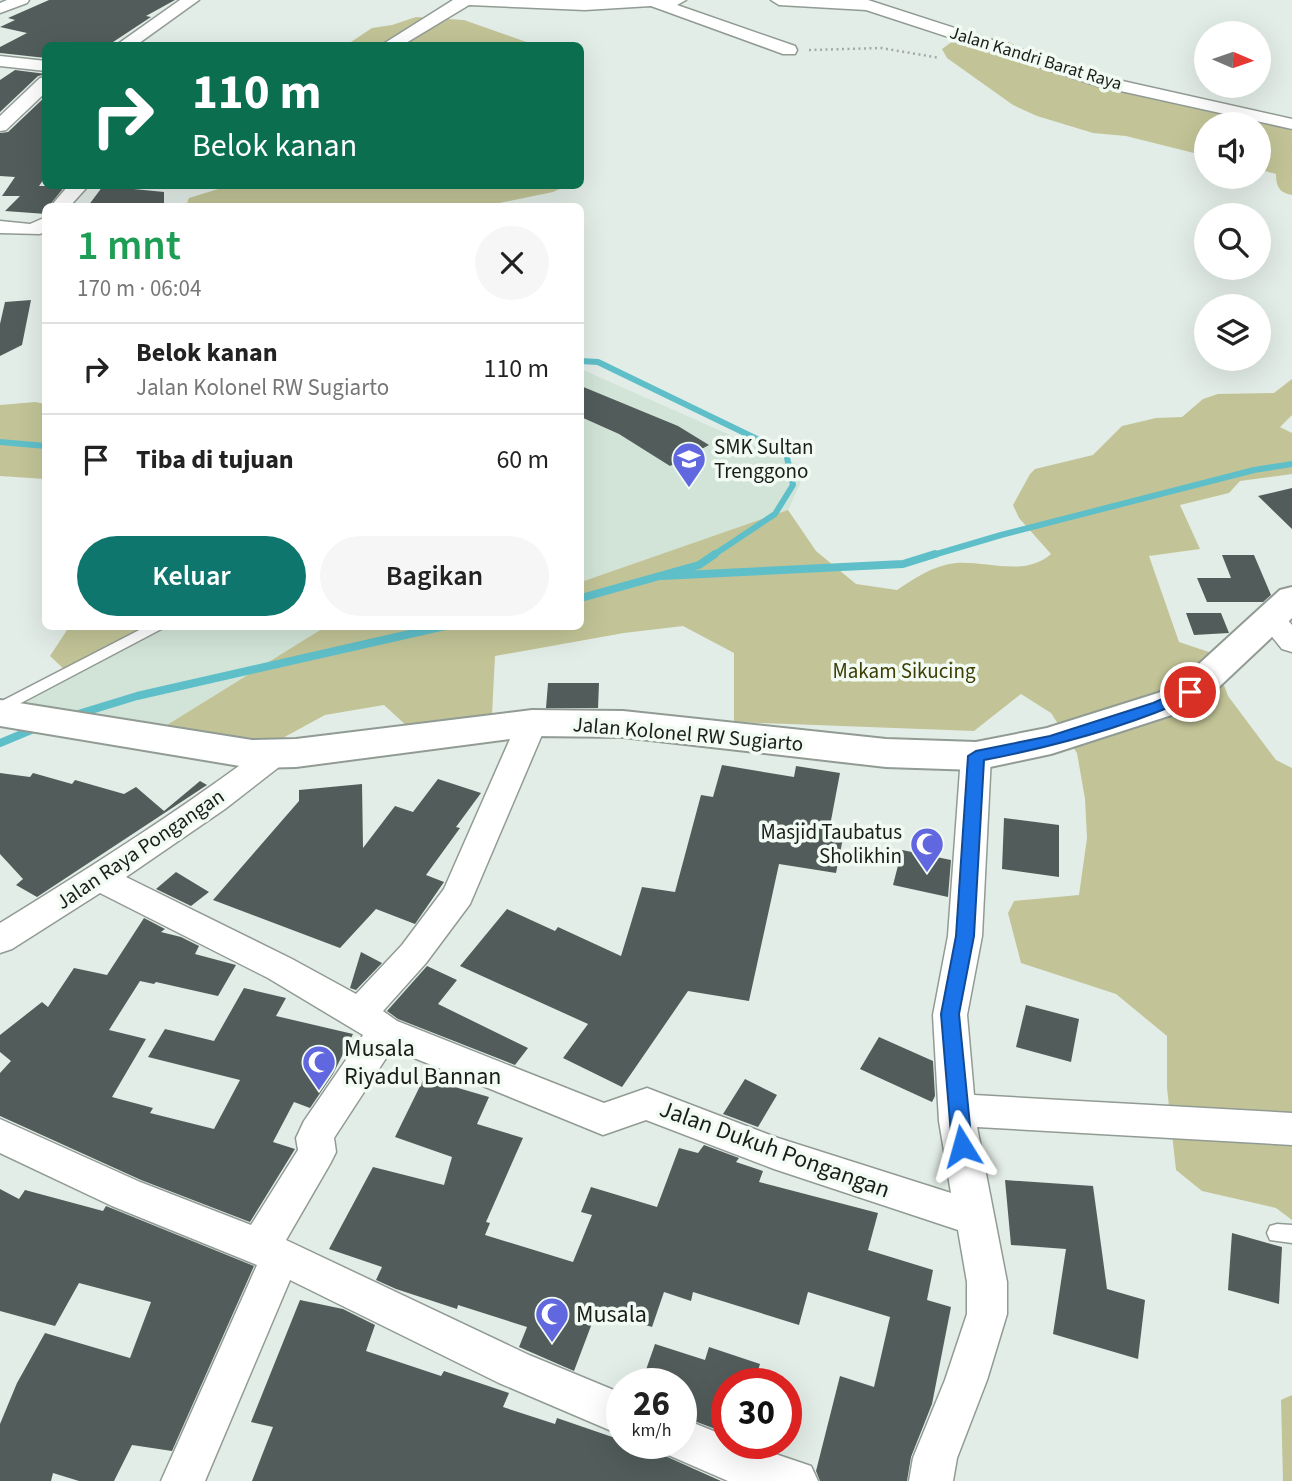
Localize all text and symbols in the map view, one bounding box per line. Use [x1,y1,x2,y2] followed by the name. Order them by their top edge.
[947,20,1125,97] street label: Jalan Kandri Barat Raya
[1194,21,1270,98] north arrow
[1194,21,1271,371] map controls
[192,58,321,128] text: 110 m
[77,70,168,161] icon: right
[1194,112,1271,189] button: sound
[192,123,357,169] text: Belok kanan
[1194,203,1271,280] button: search
[77,216,181,276] text: 1 mnt
[475,226,549,300] button: close
[77,272,201,305] text: 170 m · 06:04
[1194,294,1271,371] button: layers
[136,334,278,371] text: Belok kanan
[77,350,115,388] icon: right
[483,350,549,387] text: 110 m
[136,371,389,404] text: Jalan Kolonel RW Sugiarto
[714,432,814,486] place label: SMK Sultan Trenggono
[670,440,708,489] school or university icon: SMK Sultan Trenggono
[77,441,115,479] icon: arrive
[136,441,294,478] text: Tiba di tujuan
[496,441,549,478] text: 60 m
[77,536,306,616] button: Keluar
[320,536,549,616] button: Bagikan
[833,656,976,686] park label: Makam Sikucing
[1160,662,1220,722] pin
[1171,673,1209,711] icon: arrive
[572,709,804,759] street label: Jalan Kolonel RW Sugiarto
[50,781,230,917] street label: Jalan Raya Pongangan
[760,817,902,871] place label: Masjid Taubatus Sholikhin
[908,825,946,874] mosque icon: Masjid Taubatus Sholikhin
[344,1031,501,1094] place label: Musala Riyadul Bannan
[300,1043,338,1092] mosque icon: Musala Riyadul Bannan
[655,1091,895,1207] street label: Jalan Dukuh Pongangan
[925,1109,999,1183] position arrow
[533,1295,571,1344] mosque icon: Musala
[576,1297,647,1332] place label: Musala
[711,1368,802,1459] speed limit sign: 30
[633,1379,670,1429] text: 26
[632,1418,671,1443] text: km/h

